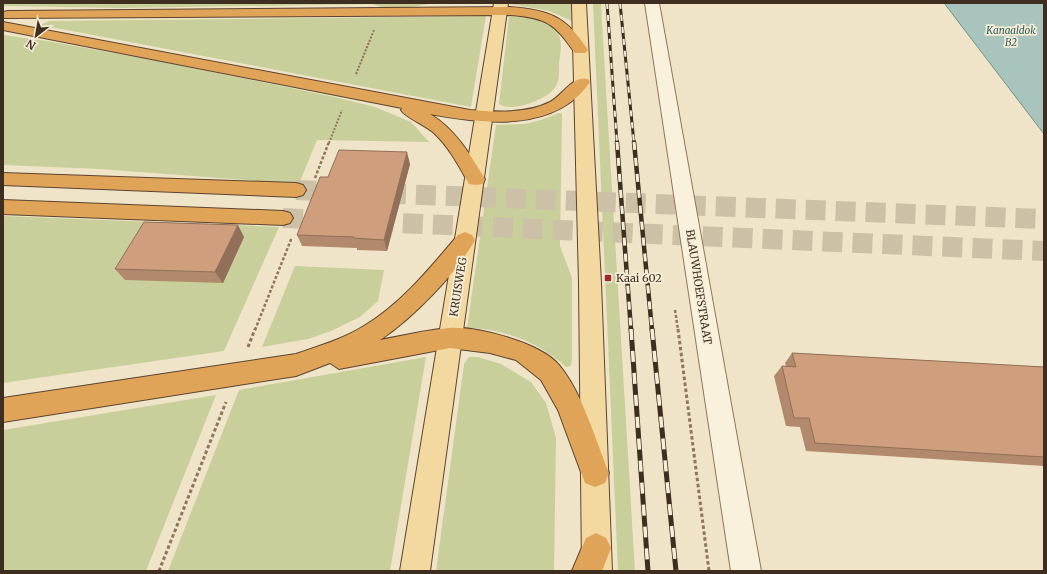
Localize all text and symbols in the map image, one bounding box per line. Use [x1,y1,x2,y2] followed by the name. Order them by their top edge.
[16,16,56,56] north arrow
[985,24,1036,49] water label: Kanaaldok B2
[23,36,38,53] text: N
[683,228,715,346] street label: BLAUWHOEFSTRAAT
[446,256,470,318] street label: KRUISWEG
[616,271,662,285] place label: Kaai 602
[603,273,613,283] marker: Kaai 602

